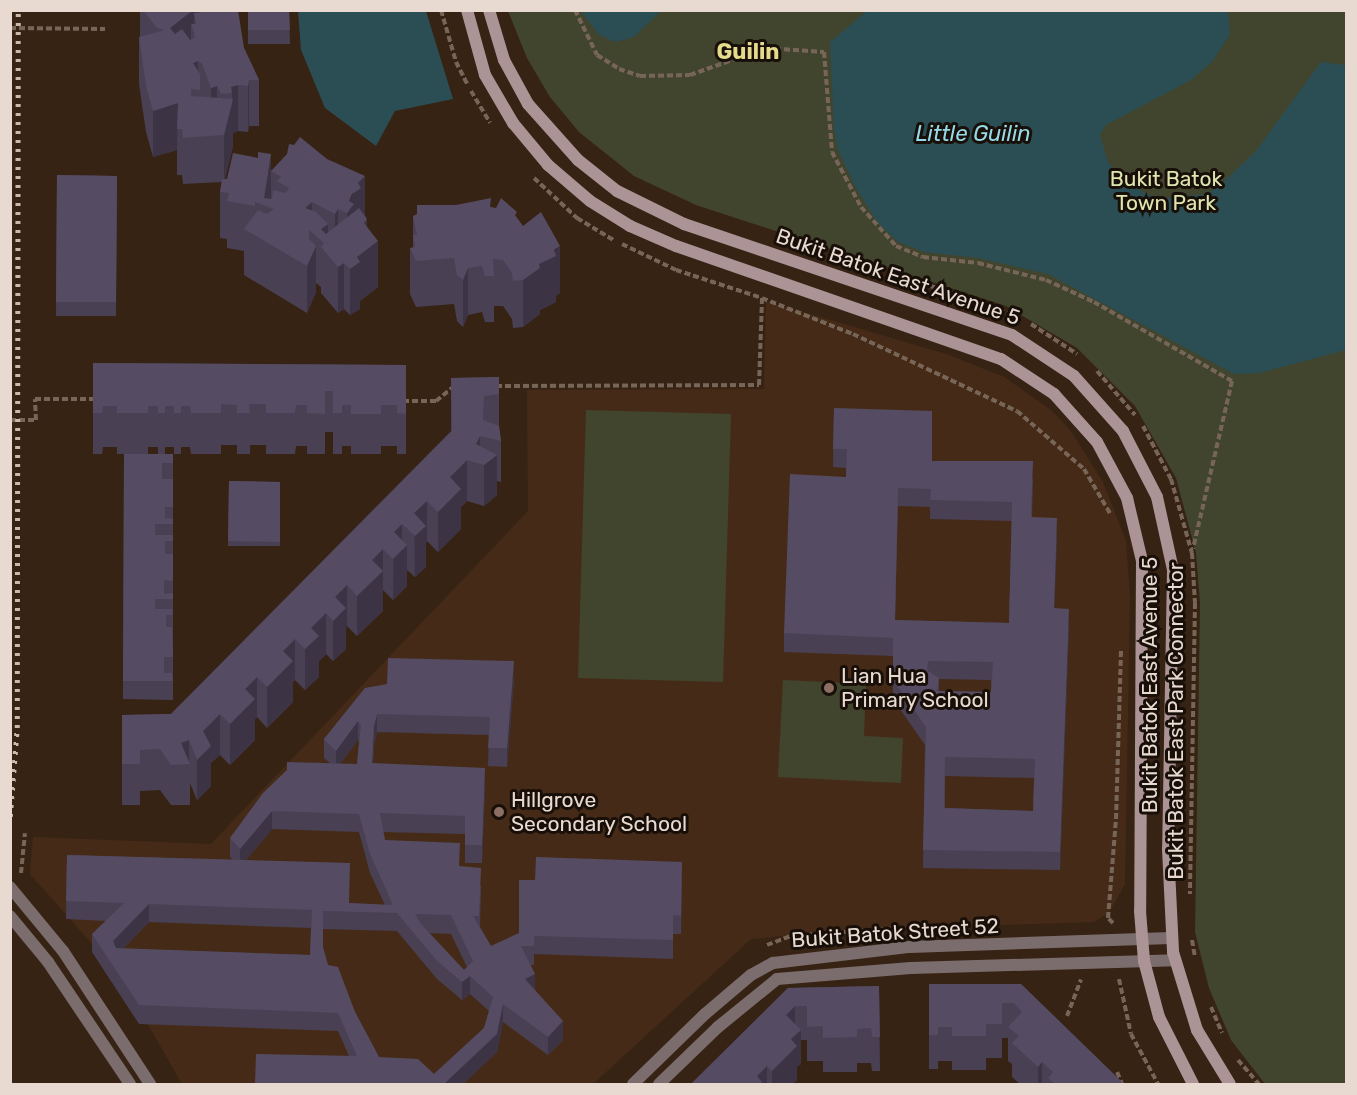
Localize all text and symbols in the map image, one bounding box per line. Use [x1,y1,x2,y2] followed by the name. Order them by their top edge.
[717,39,779,65] district label: Guilin
[915,121,1031,147] water label: Little Guilin
[1110,166,1222,216] park label: Bukit Batok Town Park
[772,223,1024,331] street label: Bukit Batok East Avenue 5
[1137,556,1163,814] street label: Bukit Batok East Avenue 5
[1163,562,1189,880] street label: Bukit Batok East Park Connector
[841,663,989,713] place label: Lian Hua Primary School
[822,681,836,695] marker: Lian Hua Primary School
[511,787,688,837] place label: Hillgrove Secondary School
[492,805,506,819] marker: Hillgrove Secondary School
[790,913,1000,953] street label: Bukit Batok Street 52

